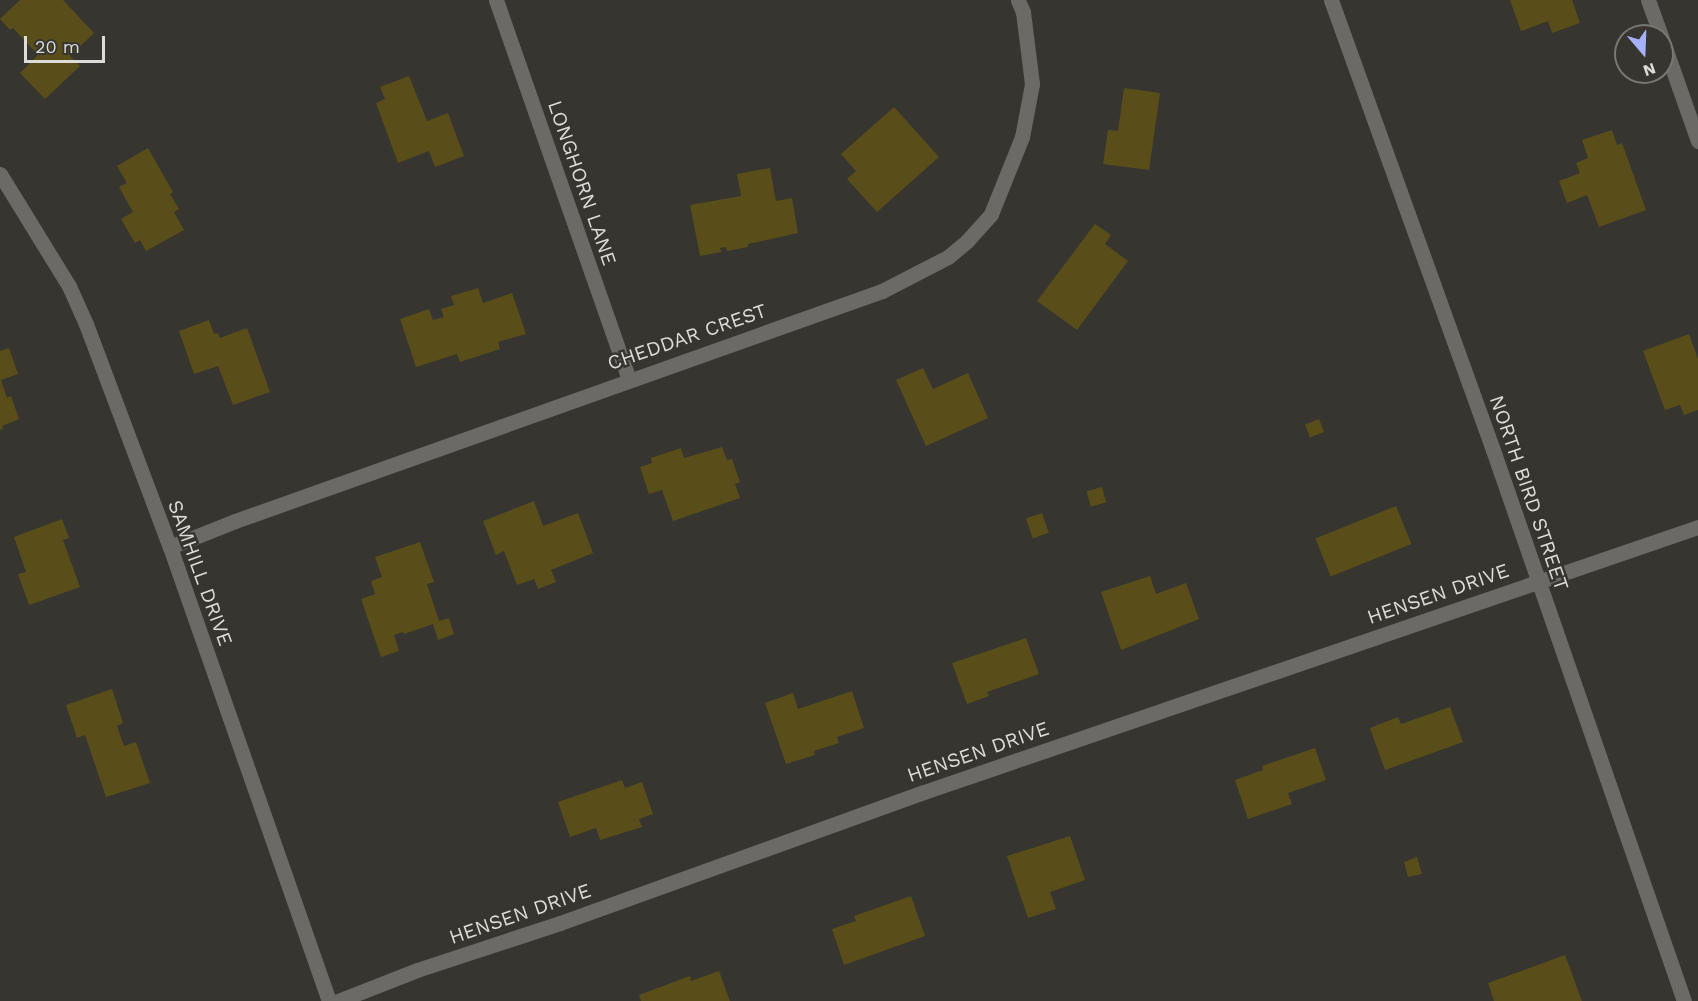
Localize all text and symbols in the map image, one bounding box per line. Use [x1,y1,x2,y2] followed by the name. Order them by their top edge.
[27,24,108,62] scale bar
[1614,24,1674,84] north arrow
[35,36,80,57] text: 20 m
[1641,59,1658,81] text: N
[543,97,621,269] street label: LONGHORN LANE
[604,298,770,376] street label: CHEDDAR CREST
[1484,392,1574,594] street label: NORTH BIRD STREET
[162,497,238,649] street label: SAMHILL DRIVE
[1364,558,1512,630] street label: HENSEN DRIVE
[904,716,1052,788] street label: HENSEN DRIVE
[446,878,594,950] street label: HENSEN DRIVE

